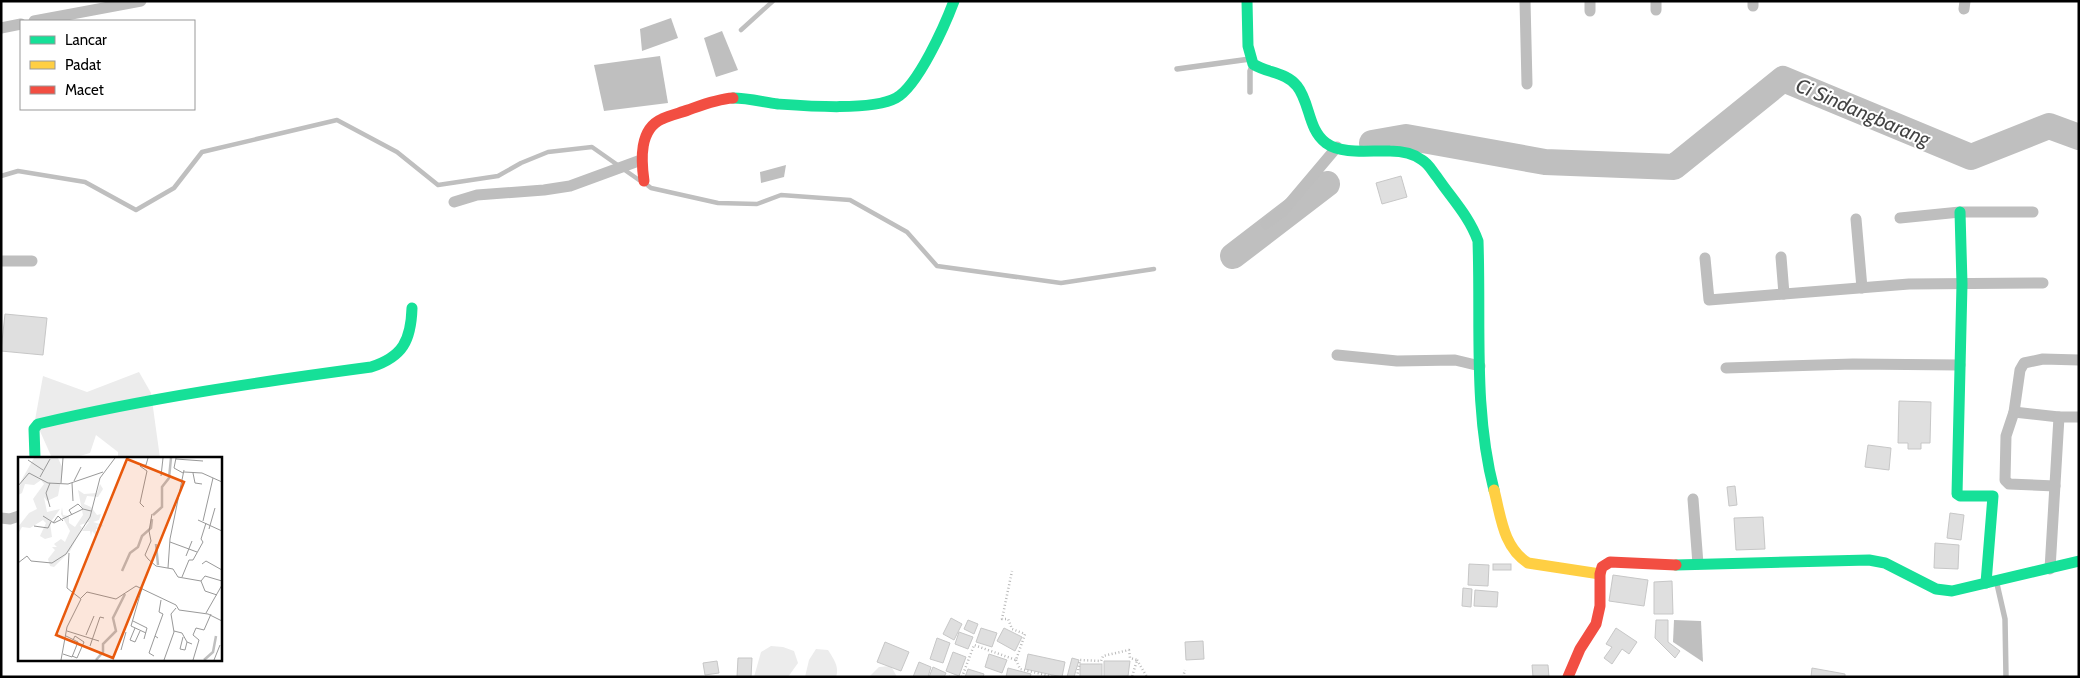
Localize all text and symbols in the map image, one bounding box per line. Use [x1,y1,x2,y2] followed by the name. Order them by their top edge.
[20,20,195,110] legend
[65,31,107,49] text: Lancar
[65,56,101,74] text: Padat
[1792,73,1935,151] water label: Ci Sindangbarang
[65,81,104,99] text: Macet
[18,457,221,660] inset map

